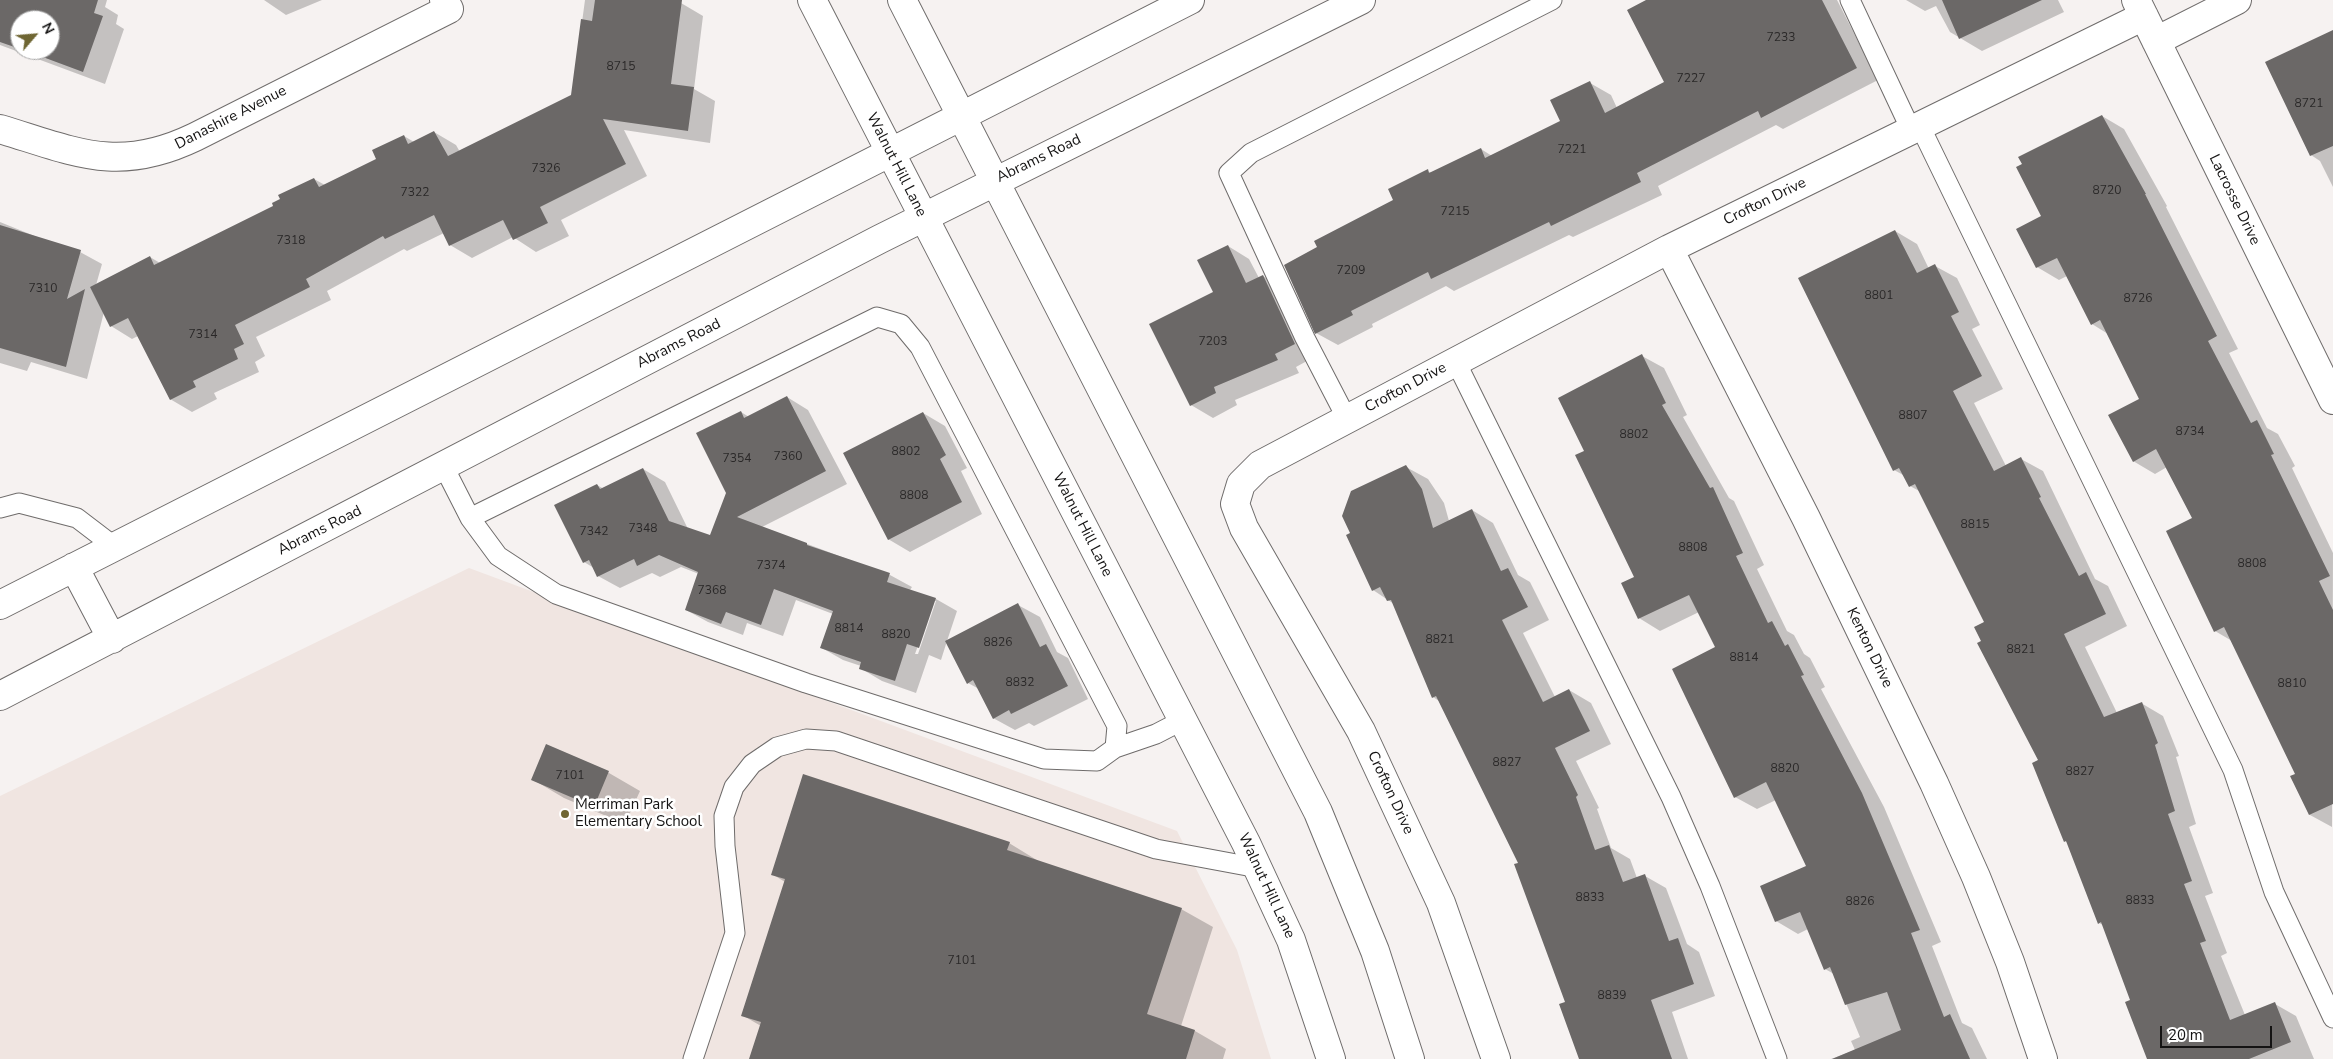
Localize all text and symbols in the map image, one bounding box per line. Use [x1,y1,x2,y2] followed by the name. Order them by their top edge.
[10,10,60,60] north arrow
[37,19,59,37] text: N
[1767,31,1795,45] house number: 7233
[607,60,635,74] house number: 8715
[1677,72,1705,86] house number: 7227
[172,82,290,154] street label: Danashire Avenue
[2295,97,2323,111] house number: 8721
[862,110,930,220] street label: Walnut Hill Lane
[994,131,1084,187] street label: Abrams Road
[1558,143,1586,157] house number: 7221
[2204,152,2264,248] street label: Lacrosse Drive
[532,162,560,176] house number: 7326
[1721,174,1809,230] street label: Crofton Drive
[2093,184,2121,198] house number: 8720
[401,186,429,200] house number: 7322
[1441,205,1469,219] house number: 7215
[277,234,305,248] house number: 7318
[1337,264,1365,278] house number: 7209
[29,282,57,296] house number: 7310
[1865,289,1893,303] house number: 8801
[2124,292,2152,306] house number: 8726
[634,315,724,373] street label: Abrams Road
[189,328,217,342] house number: 7314
[1199,335,1227,349] house number: 7203
[1362,359,1450,417] street label: Crofton Drive
[1899,409,1927,423] house number: 8807
[2176,425,2204,439] house number: 8734
[1620,428,1648,442] house number: 8802
[892,445,920,459] house number: 8802
[774,450,802,464] house number: 7360
[723,452,751,466] house number: 7354
[1048,470,1116,580] street label: Walnut Hill Lane
[900,489,928,503] house number: 8808
[275,502,365,560] street label: Abrams Road
[1961,518,1989,532] house number: 8815
[629,522,657,536] house number: 7348
[580,525,608,539] house number: 7342
[1679,541,1707,555] house number: 8808
[2238,557,2266,571] house number: 8808
[757,559,785,573] house number: 7374
[698,584,726,598] house number: 7368
[1842,605,1896,691] street label: Kenton Drive
[835,622,863,636] house number: 8814
[882,628,910,642] house number: 8820
[1426,633,1454,647] house number: 8821
[984,636,1012,650] house number: 8826
[2007,643,2035,657] house number: 8821
[1730,651,1758,665] house number: 8814
[1006,676,1034,690] house number: 8832
[2278,677,2306,691] house number: 8810
[1363,749,1417,837] street label: Crofton Drive
[1493,756,1521,770] house number: 8827
[1771,762,1799,776] house number: 8820
[2066,765,2094,779] house number: 8827
[556,769,584,783] house number: 7101
[575,796,702,831] place label: Merriman Park Elementary School
[559,808,571,820] marker: Merriman Park Elementary School
[1234,830,1298,942] street label: Walnut Hill Lane
[1576,891,1604,905] house number: 8833
[2126,894,2154,908] house number: 8833
[1846,895,1874,909] house number: 8826
[948,954,976,968] house number: 7101
[1598,989,1626,1003] house number: 8839
[2163,1016,2276,1048] scale bar
[2168,1025,2203,1045] text: 20 m

